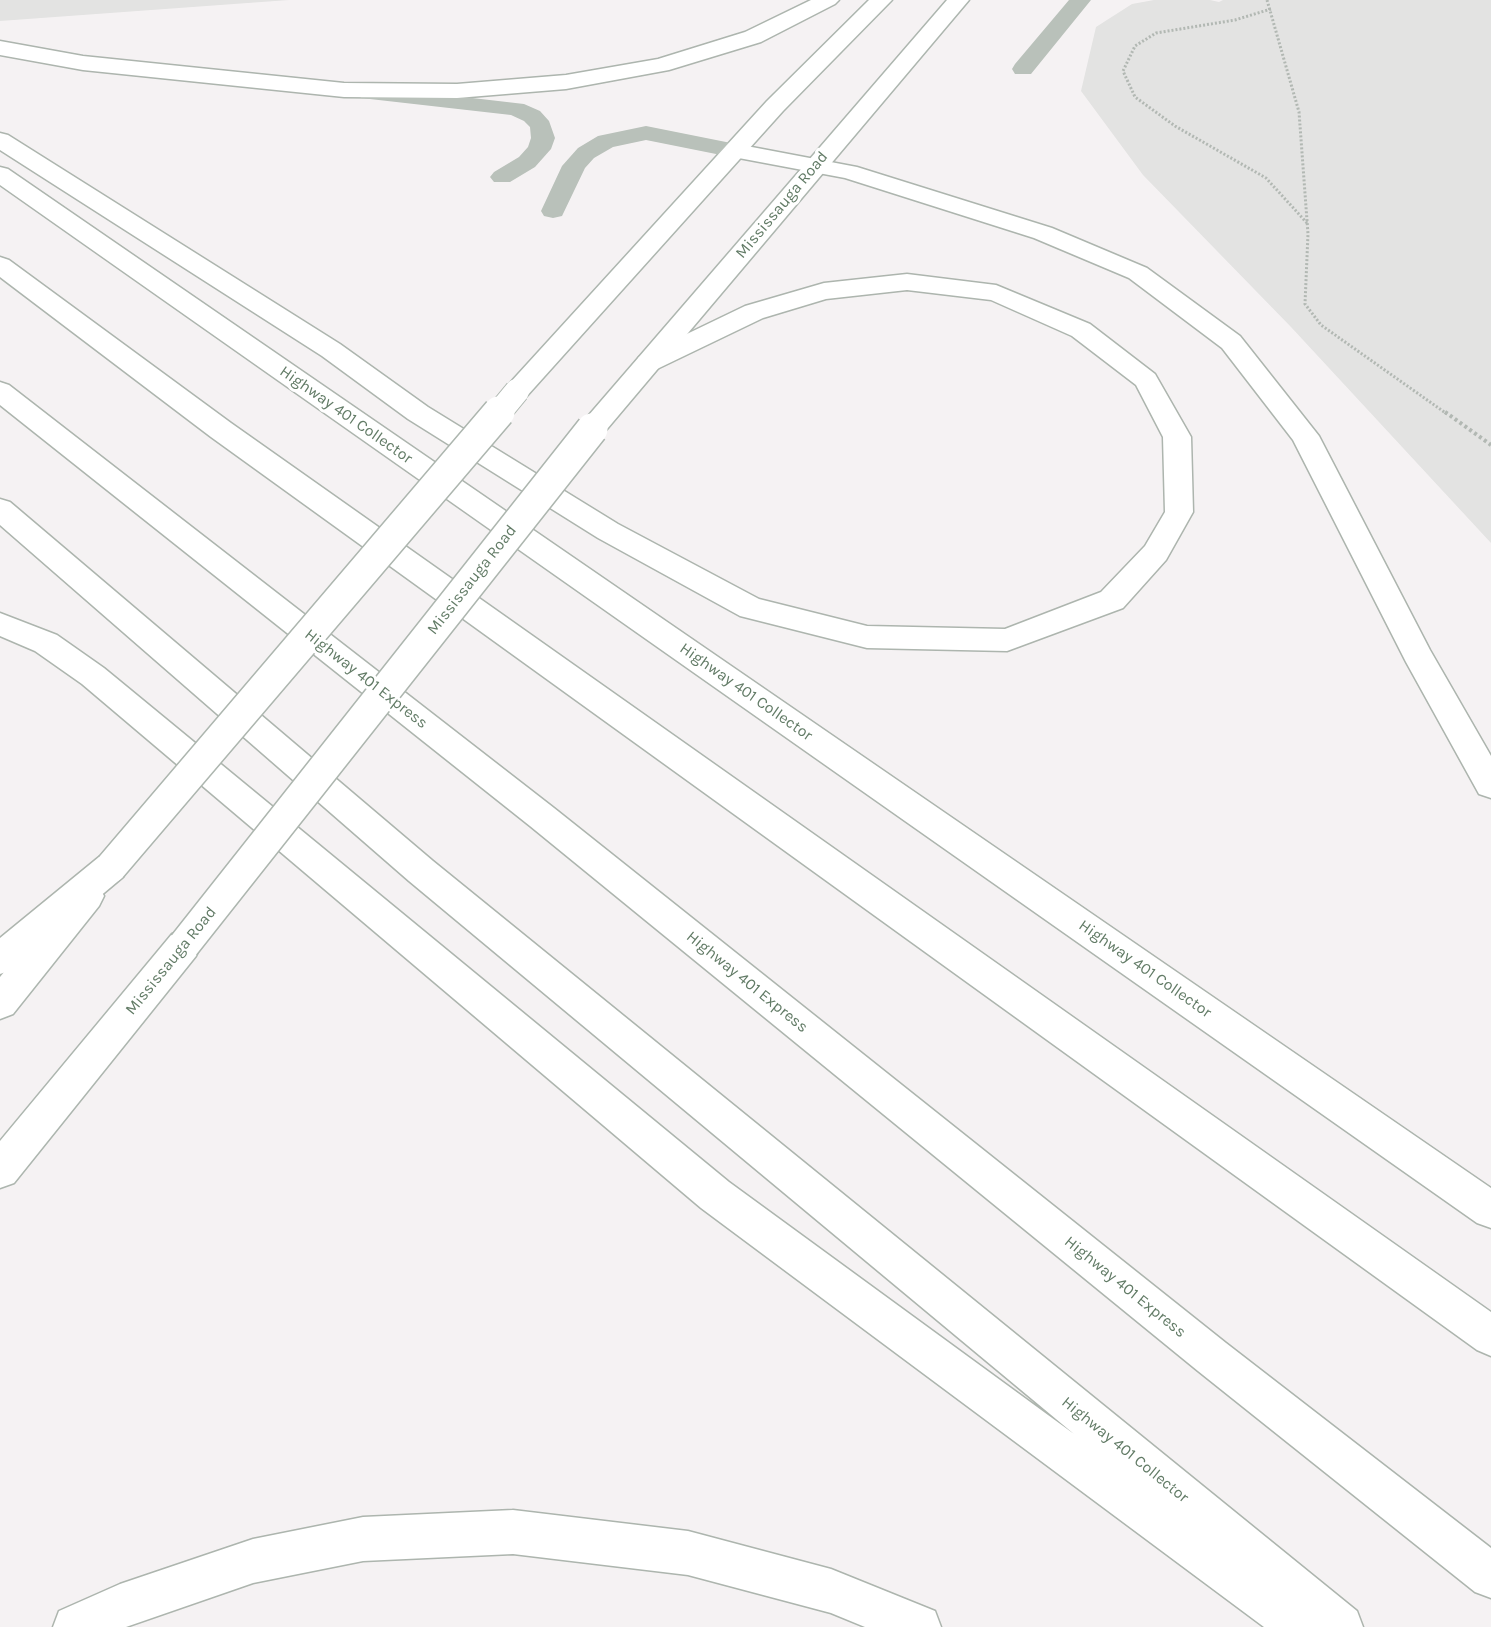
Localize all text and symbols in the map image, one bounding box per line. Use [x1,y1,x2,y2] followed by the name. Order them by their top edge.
[732,148,832,262] street label: Mississauga Road
[276,362,416,468] street label: Highway 401 Collector
[423,521,521,639] street label: Mississauga Road
[301,625,431,733] street label: Highway 401 Express
[676,639,816,745] street label: Highway 401 Collector
[121,903,221,1019] street label: Mississauga Road
[1075,916,1215,1022] street label: Highway 401 Collector
[682,927,812,1037] street label: Highway 401 Express
[1060,1232,1190,1342] street label: Highway 401 Express
[1058,1393,1192,1507] street label: Highway 401 Collector

